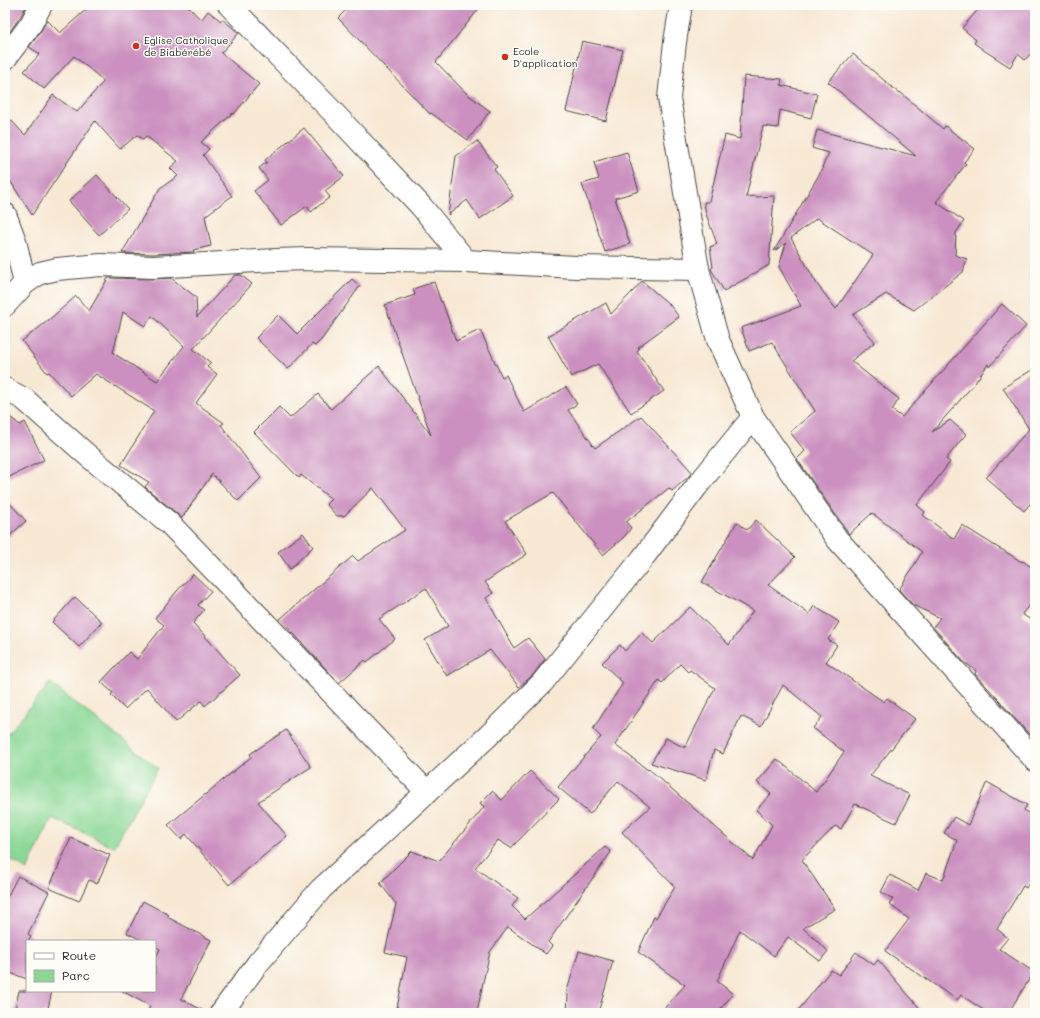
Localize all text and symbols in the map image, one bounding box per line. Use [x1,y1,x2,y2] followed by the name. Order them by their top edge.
[144,33,228,59] place label: Eglise Catholique de Biabérébé
[131,41,141,51] marker: Eglise Catholique de Biabérébé
[513,44,577,70] place label: Ecole D'application
[500,52,510,62] marker: Ecole D'application
[26,940,156,992] legend
[62,947,96,963] text: Route
[62,967,90,983] text: Parc

